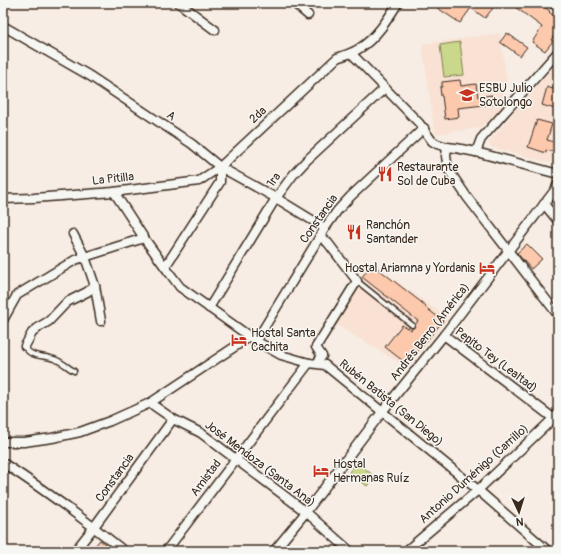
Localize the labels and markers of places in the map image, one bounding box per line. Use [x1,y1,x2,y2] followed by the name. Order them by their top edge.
[479,81,533,110] place label: ESBU Julio Sotolongo
[458,86,476,104] school or university icon: ESBU Julio Sotolongo
[397,160,458,189] place label: Restaurante Sol de Cuba
[376,165,394,183] restaurant icon: Restaurante Sol de Cuba
[366,218,419,247] place label: Ranchón Santander
[345,223,363,241] restaurant icon: Ranchón Santander
[478,259,496,277] hotel icon: Hostal Ariamna y Yordanis
[345,261,476,276] place label: Hostal Ariamna y Yordanis
[251,326,316,355] place label: Hostal Santa Cachita
[230,331,248,349] hotel icon: Hostal Santa Cachita
[333,457,409,486] place label: Hostal Hermanas Ruíz
[312,462,330,480] hotel icon: Hostal Hermanas Ruíz

